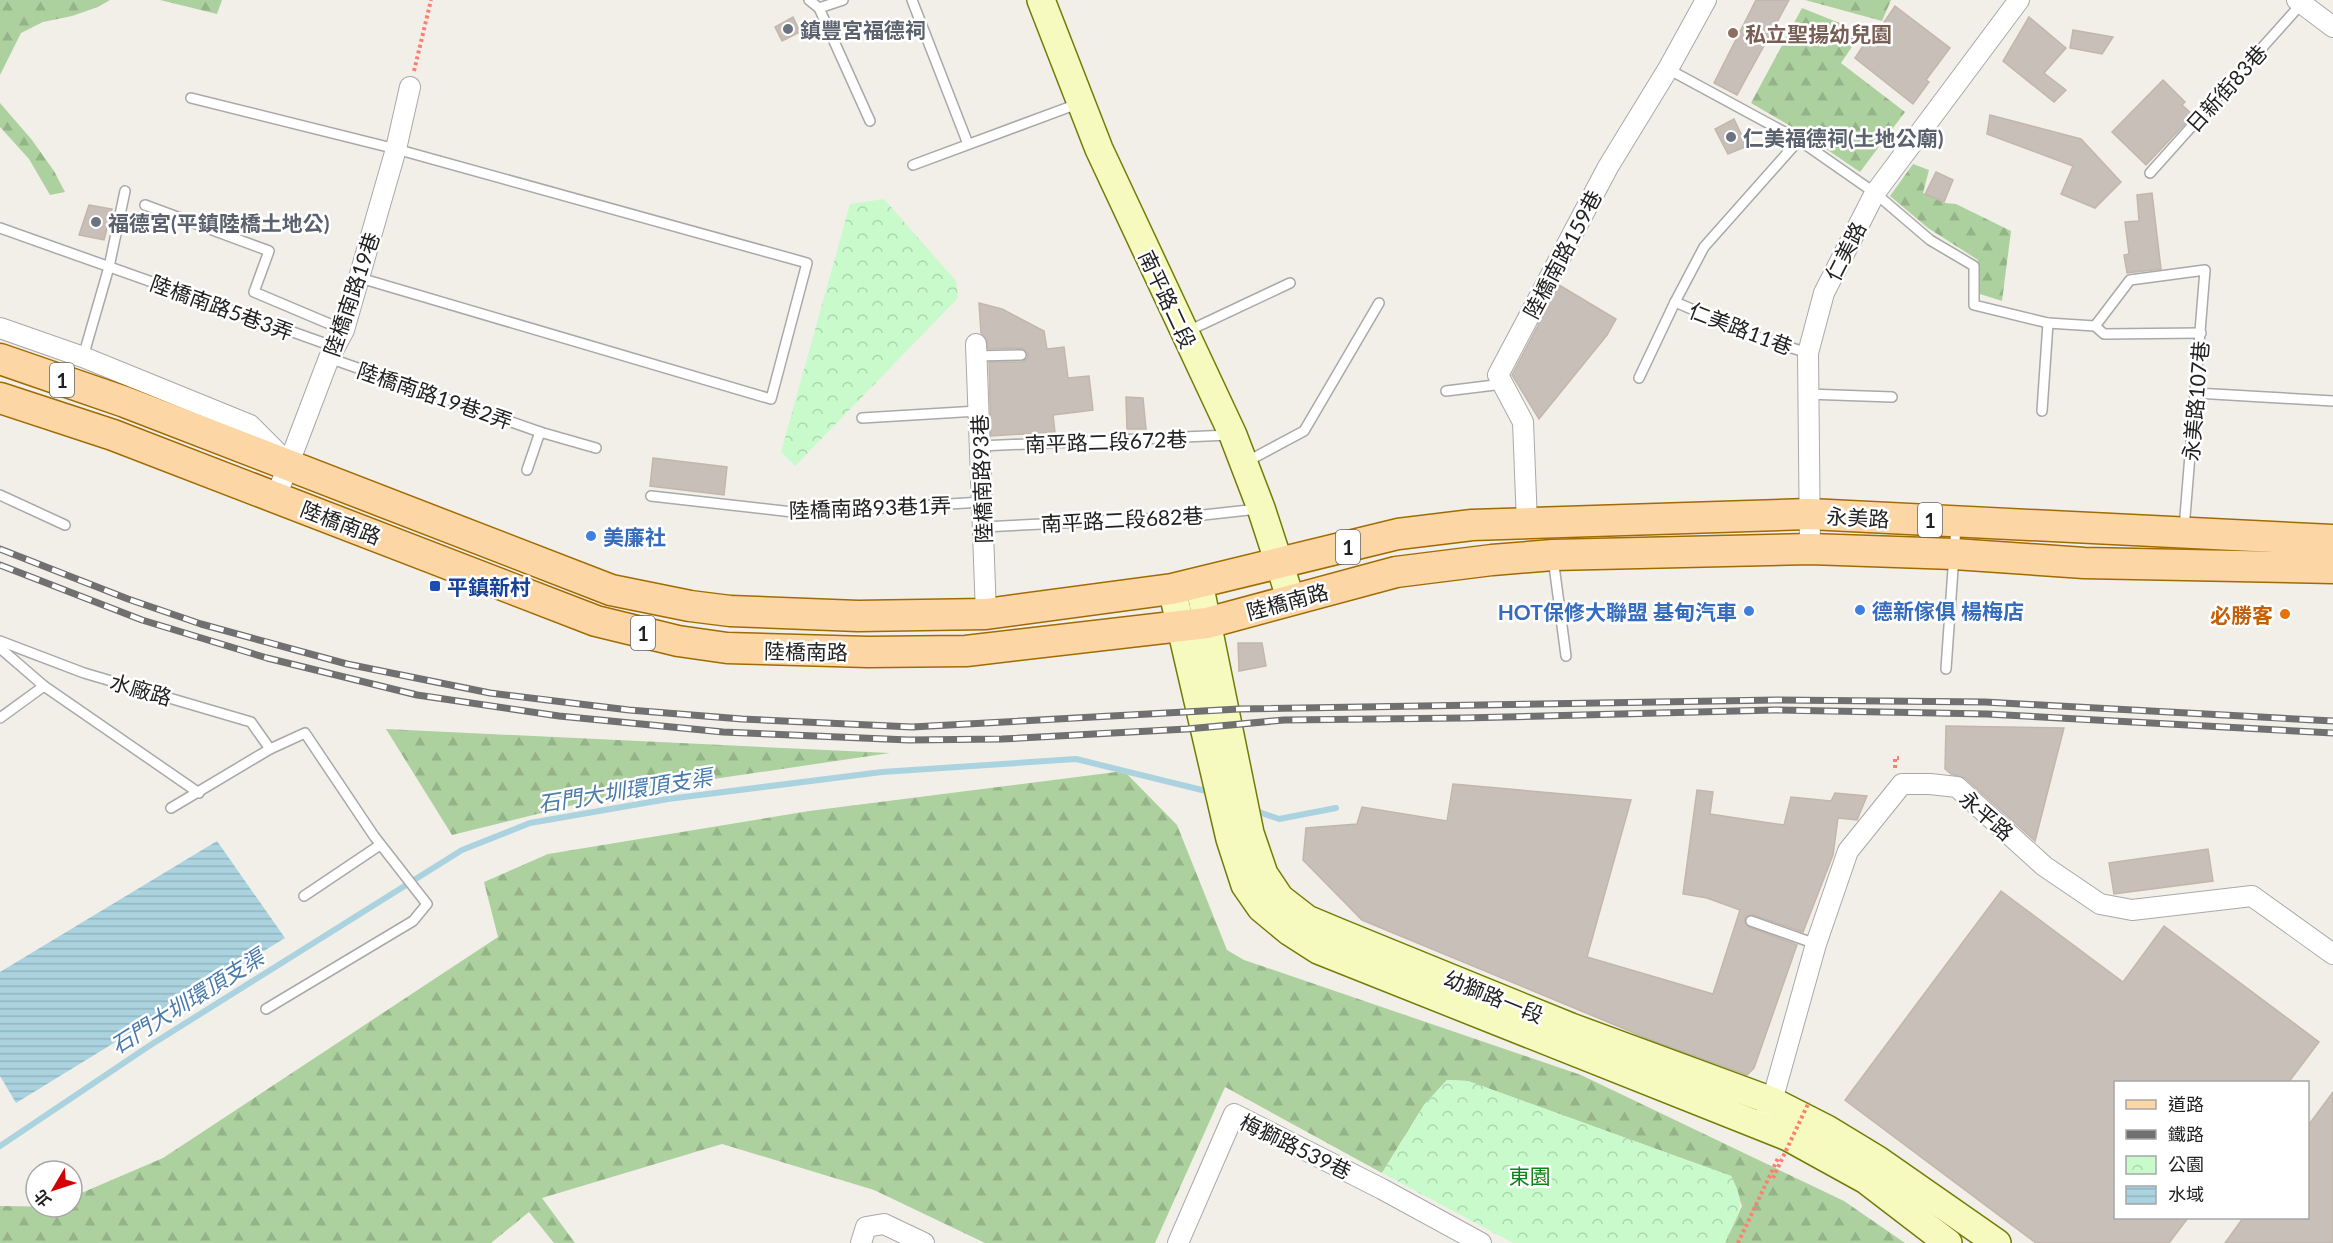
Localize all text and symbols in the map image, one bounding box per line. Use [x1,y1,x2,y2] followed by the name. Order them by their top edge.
[800,17,926,42] place label: 鎮豐宮福德祠
[1745,21,1892,46] place label: 私立聖揚幼兒園
[781,22,795,36] marker: 鎮豐宮福德祠
[1726,26,1740,40] marker: 私立聖揚幼兒園
[2180,39,2272,137] street label: 日新街83巷
[1743,125,1944,150] place label: 仁美福德祠(土地公廟)
[1724,130,1738,144] marker: 仁美福德祠(土地公廟)
[1518,186,1606,322] street label: 陸橋南路159巷
[108,210,330,235] place label: 福德宮(平鎮陸橋土地公)
[89,215,103,229] marker: 福德宮(平鎮陸橋土地公)
[1820,217,1870,285] street label: 仁美路
[318,229,384,359] street label: 陸橋南路19巷
[1134,246,1202,352] street label: 南平路二段
[147,270,297,344] street label: 陸橋南路5巷3弄
[1686,297,1796,359] street label: 仁美路11巷
[2177,340,2213,462] street label: 永美路107巷
[354,357,516,433] street label: 陸橋南路19巷2弄
[50,363,74,397] road number: 1
[966,414,996,544] street label: 陸橋南路93巷
[1024,426,1188,456] street label: 南平路二段672巷
[788,492,952,522] street label: 陸橋南路93巷1弄
[297,495,385,549] street label: 陸橋南路
[1040,502,1204,536] street label: 南平路二段682巷
[1826,503,1890,531] street label: 永美路
[1918,503,1942,537] road number: 1
[603,524,666,549] place label: 美廉社
[584,529,598,543] marker: 美廉社
[1336,530,1360,564] road number: 1
[447,574,531,599] place label: 平鎮新村
[1243,578,1331,624] street label: 陸橋南路
[428,579,442,593] marker: 平鎮新村
[1872,598,2024,623] place label: 德新傢俱 楊梅店
[1498,599,1737,624] place label: HOT保修大聯盟 基甸汽車
[2210,602,2273,627] place label: 必勝客
[1853,603,1867,617] marker: 德新傢俱 楊梅店
[1742,604,1756,618] marker: HOT保修大聯盟 基甸汽車
[2278,607,2292,621] marker: 必勝客
[631,616,655,650] road number: 1
[764,638,848,664] street label: 陸橋南路
[107,668,175,710] street label: 水廠路
[536,762,717,817] water label: 石門大圳環頂支渠
[1955,785,2019,845] street label: 永平路
[105,941,271,1059] water label: 石門大圳環頂支渠
[1441,965,1547,1027] street label: 幼獅路一段
[2114,1081,2309,1219] legend
[2168,1093,2204,1115] text: 道路
[1236,1108,1356,1184] street label: 梅獅路539巷
[2168,1123,2204,1145] text: 鐵路
[2168,1153,2204,1175] text: 公園
[24,1159,84,1219] north arrow
[1509,1163,1551,1188] park label: 東園
[2168,1183,2204,1205] text: 水域
[30,1187,54,1211] text: 北

